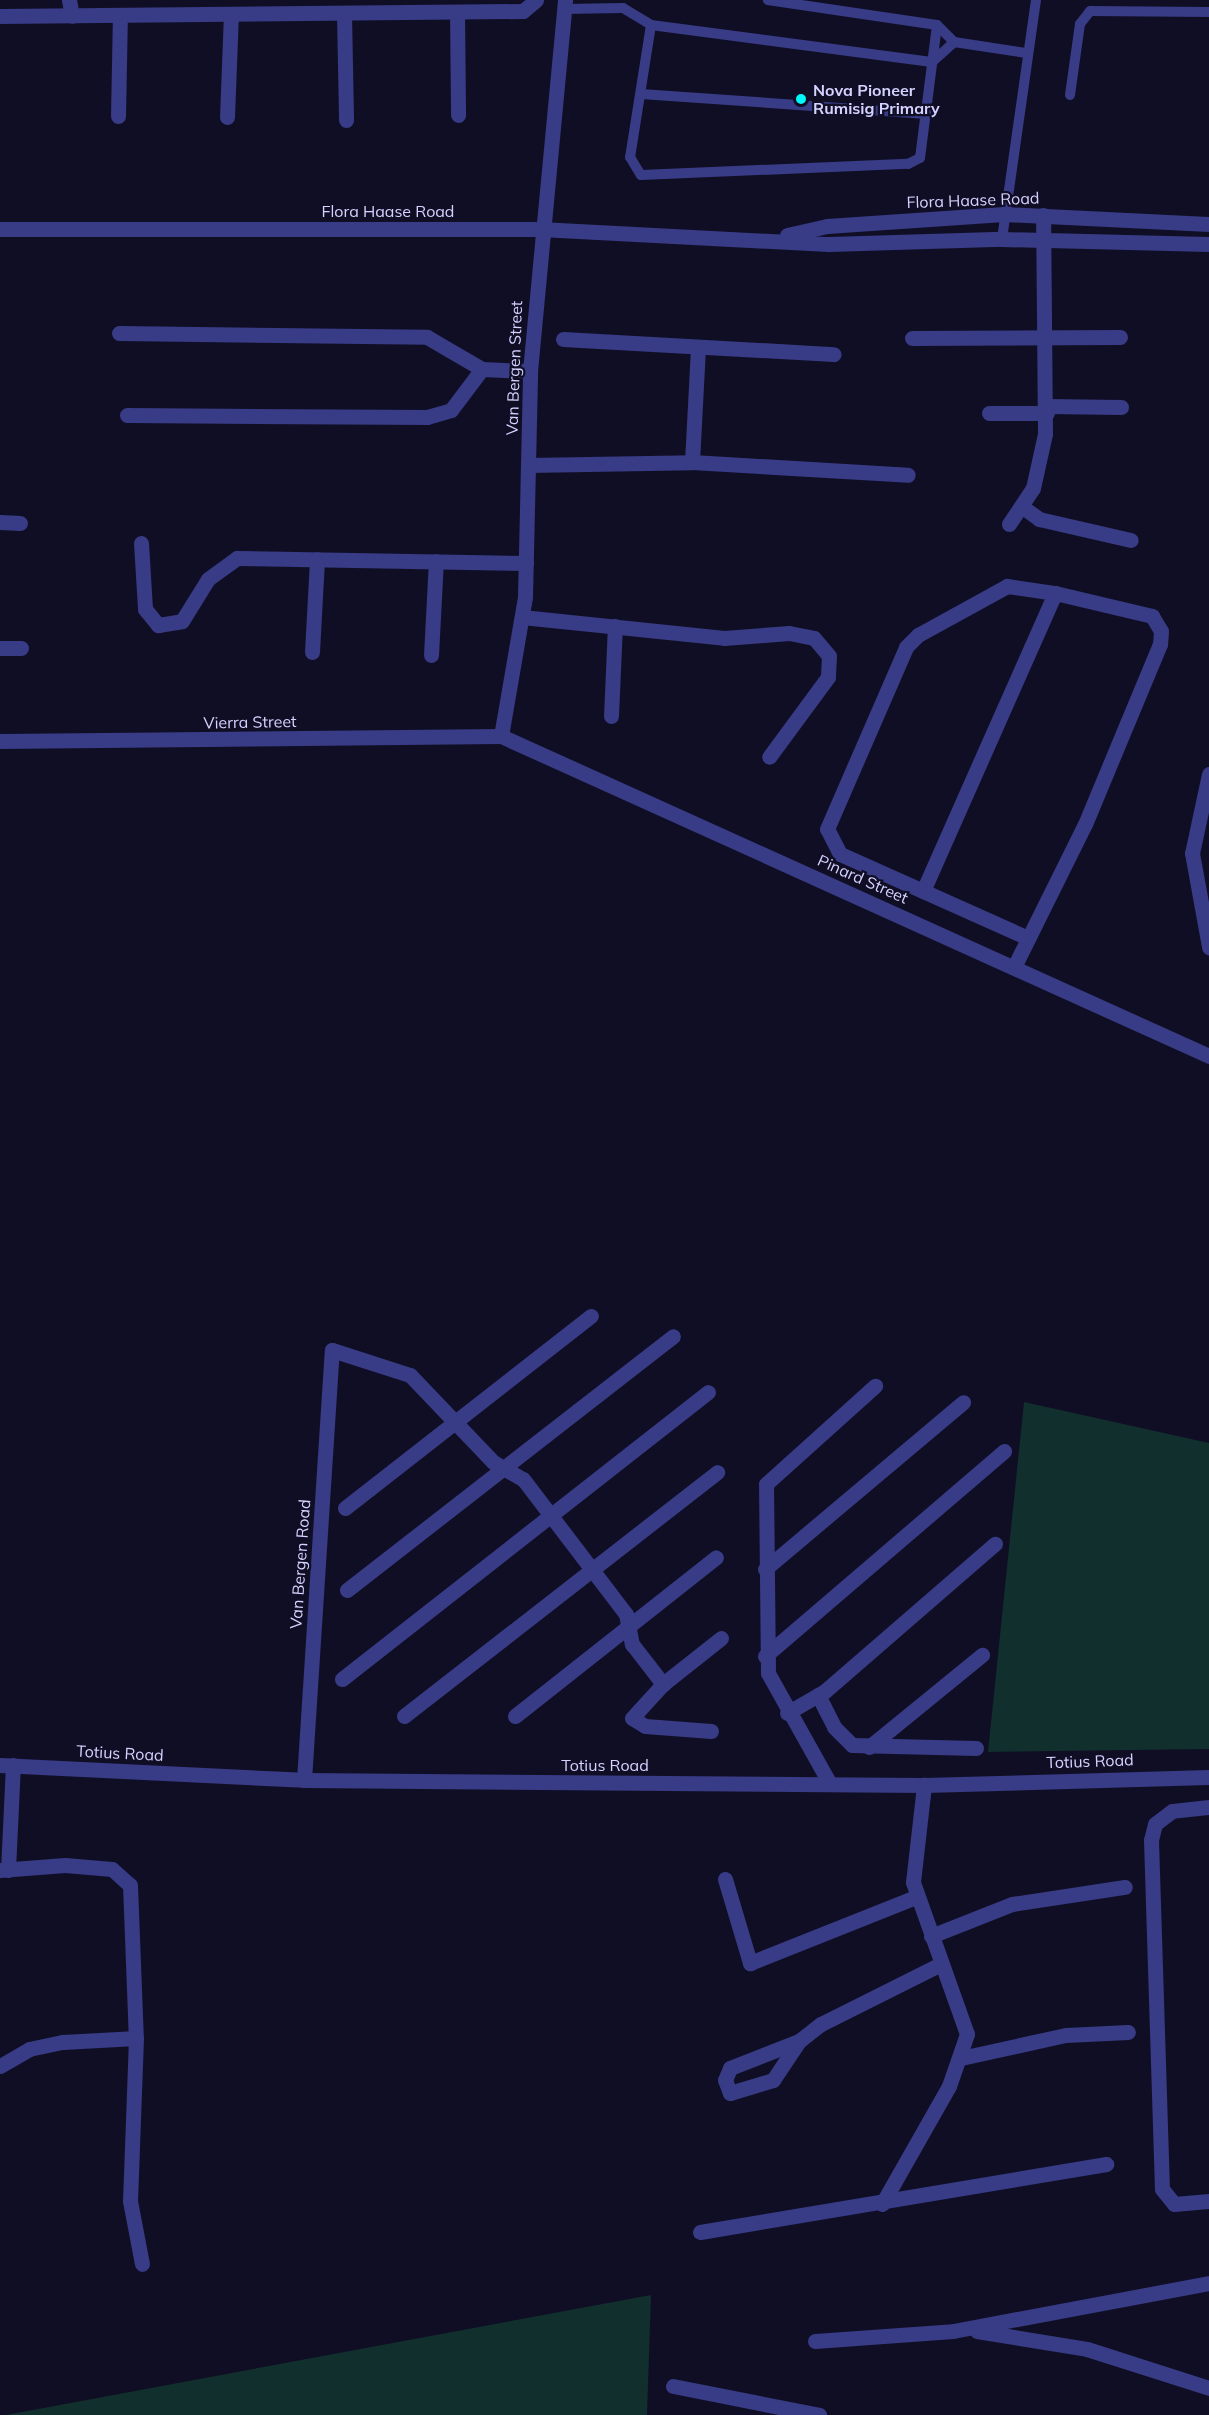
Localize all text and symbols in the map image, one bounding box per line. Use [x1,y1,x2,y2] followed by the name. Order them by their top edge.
[813,80,940,118] place label: Nova Pioneer Rumisig Primary
[794,92,808,106] marker: Nova Pioneer Rumisig Primary
[906,188,1040,212] street label: Flora Haase Road
[322,201,454,221] street label: Flora Haase Road
[502,300,526,436] street label: Van Bergen Street
[203,712,297,732] street label: Vierra Street
[815,851,911,907] street label: Pinard Street
[286,1499,314,1629] street label: Van Bergen Road
[76,1741,164,1765] street label: Totius Road
[1046,1750,1134,1772] street label: Totius Road
[561,1755,649,1775] street label: Totius Road

